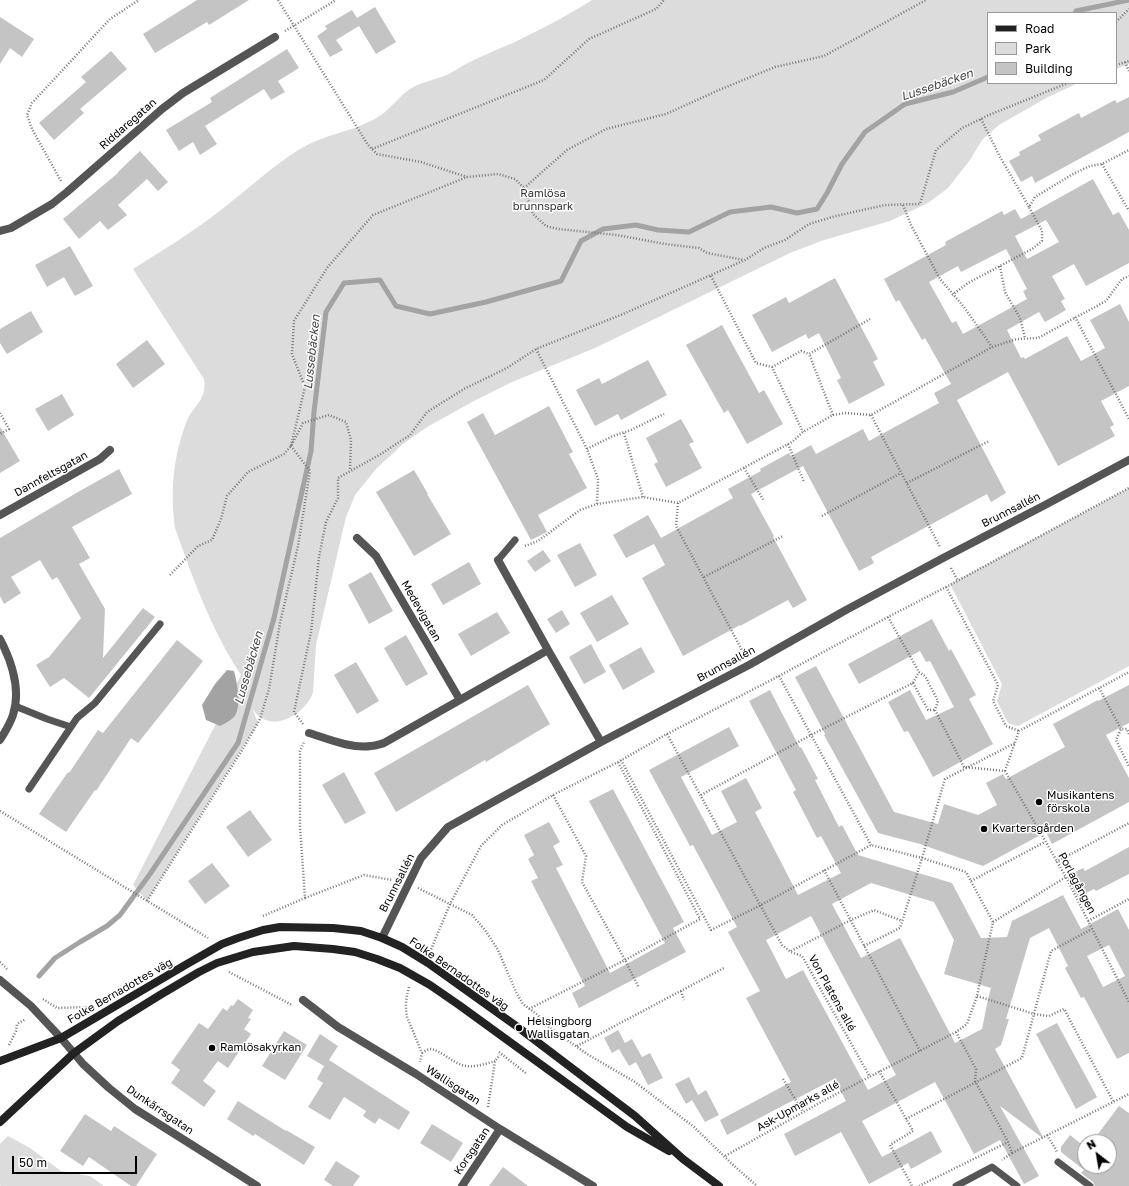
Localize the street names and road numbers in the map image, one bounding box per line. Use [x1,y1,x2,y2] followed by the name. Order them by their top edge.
[97,96,159,152] street label: Riddaregatan
[12,448,90,500] street label: Dannfeltsgatan
[980,490,1042,530] street label: Brunnsallén
[398,578,444,644] street label: Medevigatan
[695,643,757,685] street label: Brunnsallén
[1055,850,1099,916] street label: Porlagången
[377,852,417,914] street label: Brunnsallén
[407,935,511,1013] street label: Folke Bernadottes väg
[806,952,858,1034] street label: Von Platens allé
[65,956,175,1026] street label: Folke Bernadottes väg
[423,1062,483,1108] street label: Wallisgatan
[754,1078,842,1134] street label: Ask-Upmarks allé
[124,1083,196,1137] street label: Dunkärrsgatan
[451,1125,493,1177] street label: Korsgatan

